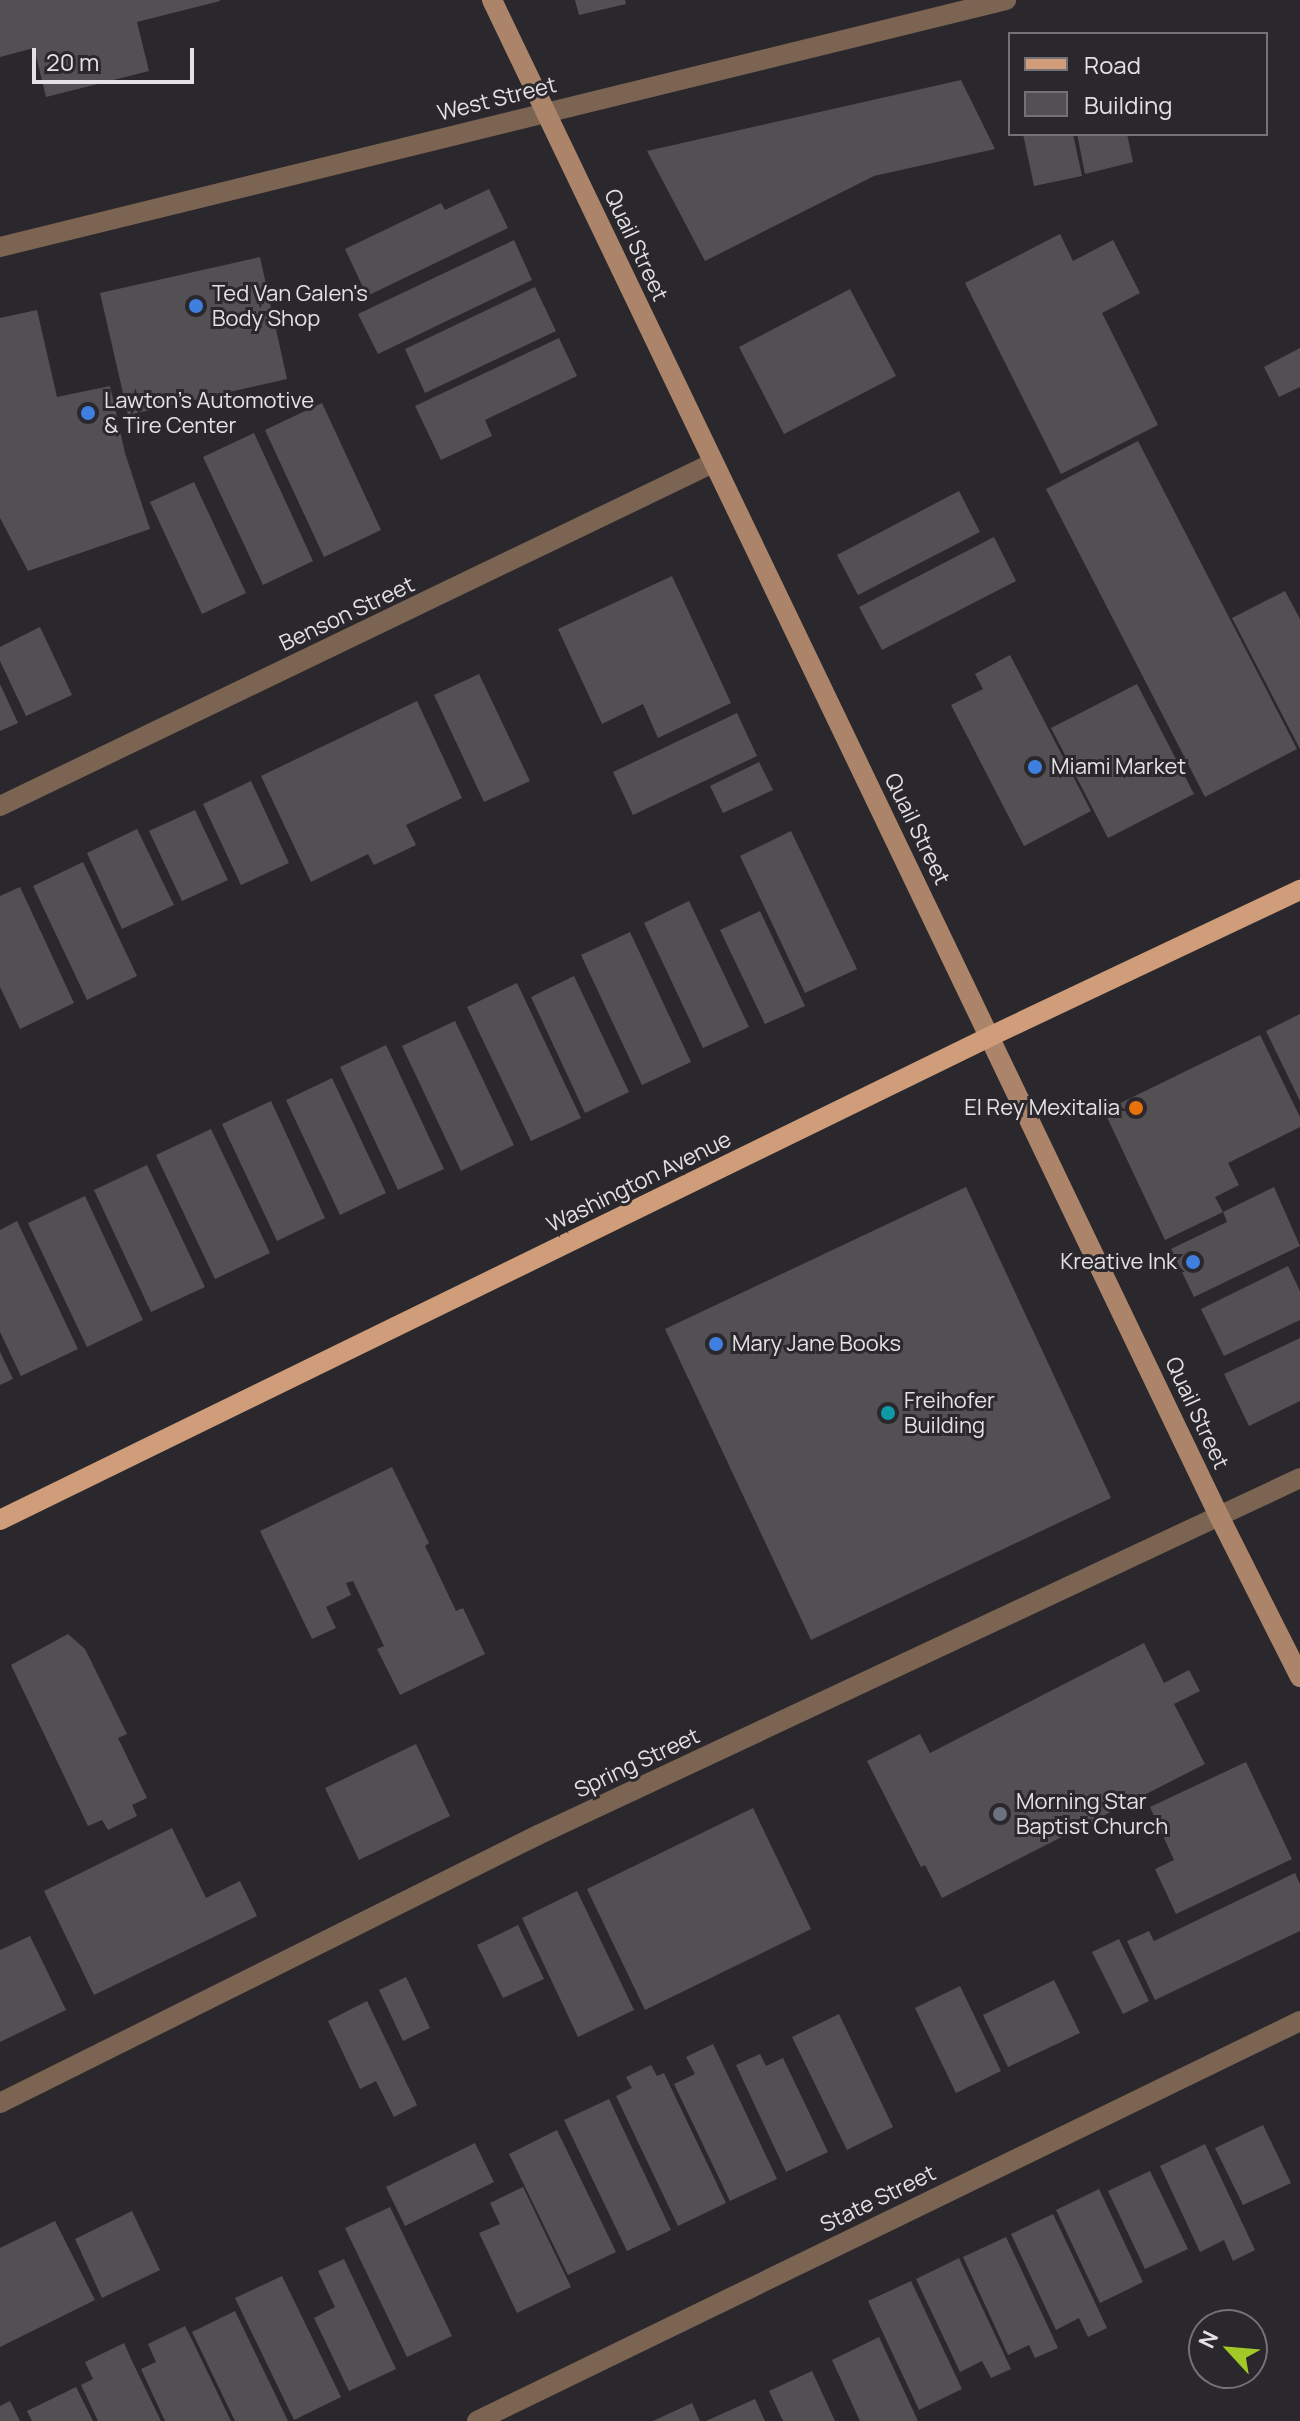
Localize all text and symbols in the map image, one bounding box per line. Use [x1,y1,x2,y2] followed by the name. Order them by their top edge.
[36,32,198,82] scale bar
[1008,32,1268,136] legend
[46,45,99,78] text: 20 m
[1084,48,1141,81] text: Road
[435,71,559,127] street label: West Street
[1084,88,1172,121] text: Building
[599,185,673,305] street label: Quail Street
[212,280,368,332] place label: Ted Van Galen's Body Shop
[187,297,205,315] marker: Ted Van Galen's Body Shop
[104,387,314,438] place label: Lawton's Automotive & Tire Center
[79,404,97,422] marker: Lawton's Automotive & Tire Center
[275,571,419,657] street label: Benson Street
[1051,754,1186,780] place label: Miami Market
[1026,758,1044,776] marker: Miami Market
[879,769,955,889] street label: Quail Street
[964,1095,1120,1121] place label: El Rey Mexitalia
[1127,1099,1145,1117] marker: El Rey Mexitalia
[543,1126,735,1238] street label: Washington Avenue
[1060,1249,1177,1275] place label: Kreative Ink
[1184,1253,1202,1271] marker: Kreative Ink
[732,1331,901,1357] place label: Mary Jane Books
[707,1335,725,1353] marker: Mary Jane Books
[1160,1353,1234,1473] street label: Quail Street
[904,1387,995,1438] place label: Freihofer Building
[879,1404,897,1422] marker: Freihofer Building
[570,1723,704,1803] street label: Spring Street
[1016,1788,1168,1840] place label: Morning Star Baptist Church
[991,1805,1009,1823] marker: Morning Star Baptist Church
[816,2160,940,2238] street label: State Street
[1188,2309,1268,2389] north arrow
[1191,2326,1225,2353] text: N

